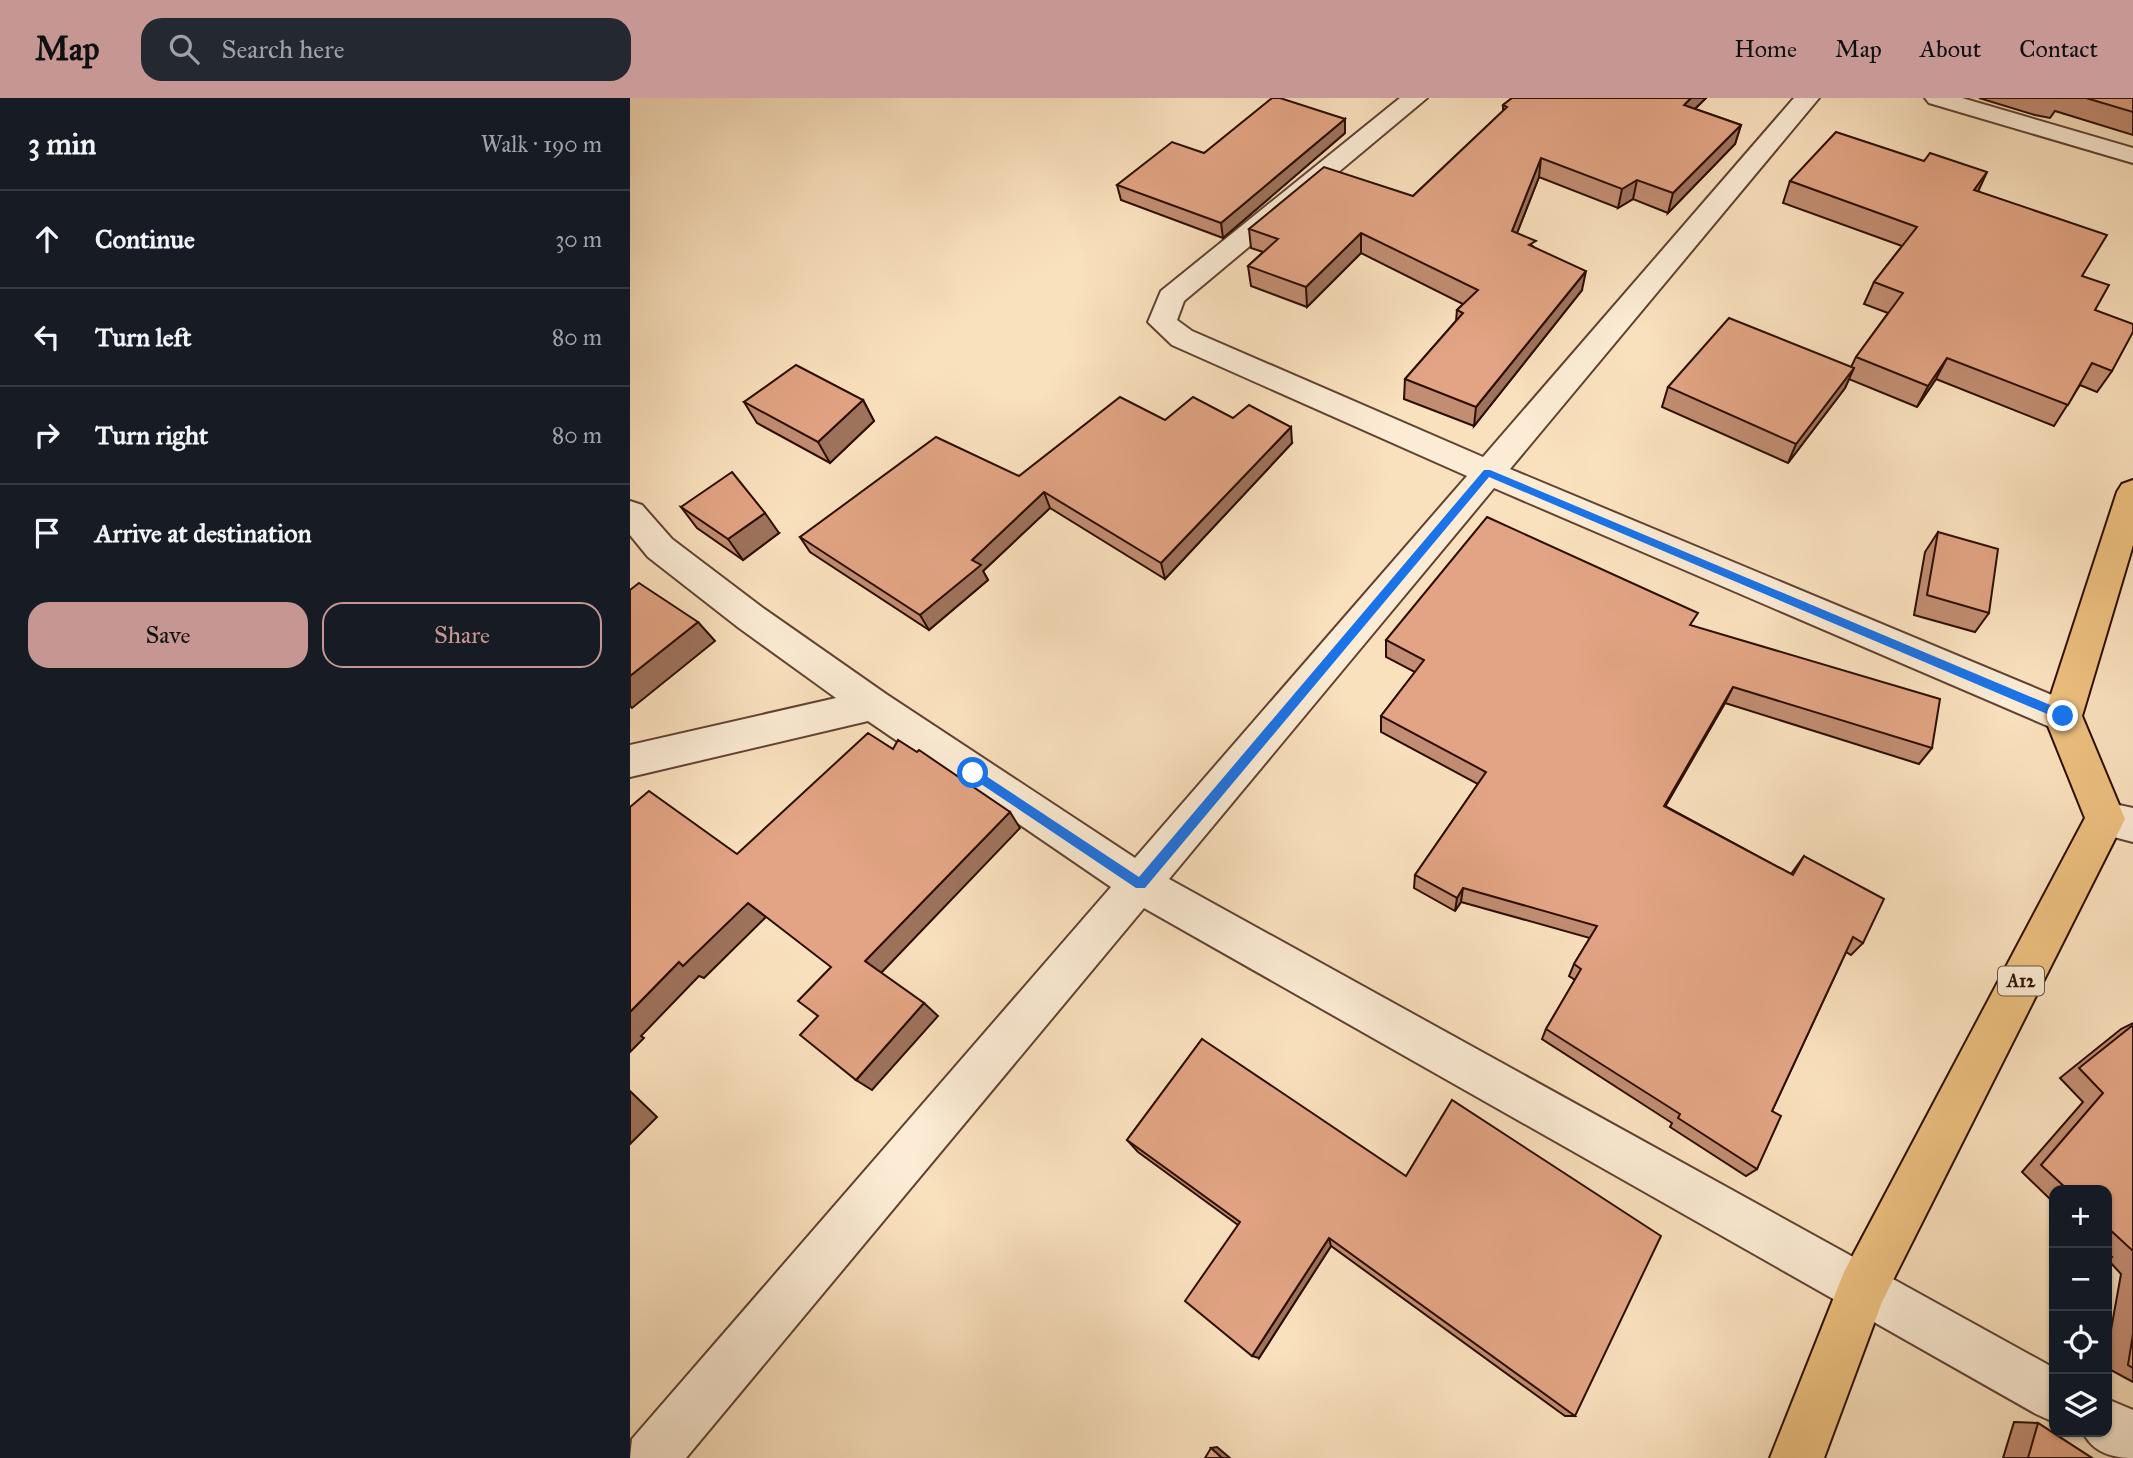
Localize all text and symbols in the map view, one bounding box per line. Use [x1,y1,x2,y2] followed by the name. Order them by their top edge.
[141,18,631,81] search box
[35,29,99,69] text: Map
[165,30,203,68] icon: search
[221,33,345,65] text: Search here
[1734,34,1797,64] text: Home
[1835,34,1882,64] text: Map
[1920,34,1981,64] text: About
[2019,34,2098,64] text: Contact
[28,126,96,162] text: 3 min
[481,130,602,158] text: Walk · 190 m
[28,220,66,258] icon: ahead
[95,223,195,255] text: Continue
[555,225,602,253] text: 30 m
[28,318,66,356] icon: left
[95,321,191,353] text: Turn left
[552,323,602,351] text: 80 m
[28,416,66,454] icon: right
[95,419,208,451] text: Turn right
[552,421,602,449] text: 80 m
[28,514,66,552] icon: arrive
[95,517,312,549] text: Arrive at destination
[28,602,308,668] button: Save
[322,602,602,668] button: Share
[2047,700,2078,731] route end
[957,757,988,788] route start
[1998,966,2044,996] road number: A12
[2049,1185,2112,1437] map controls
[2049,1185,2112,1248] button: +
[2049,1248,2112,1311] button: −
[2049,1311,2112,1374] button: locate
[2049,1374,2112,1437] button: layers

